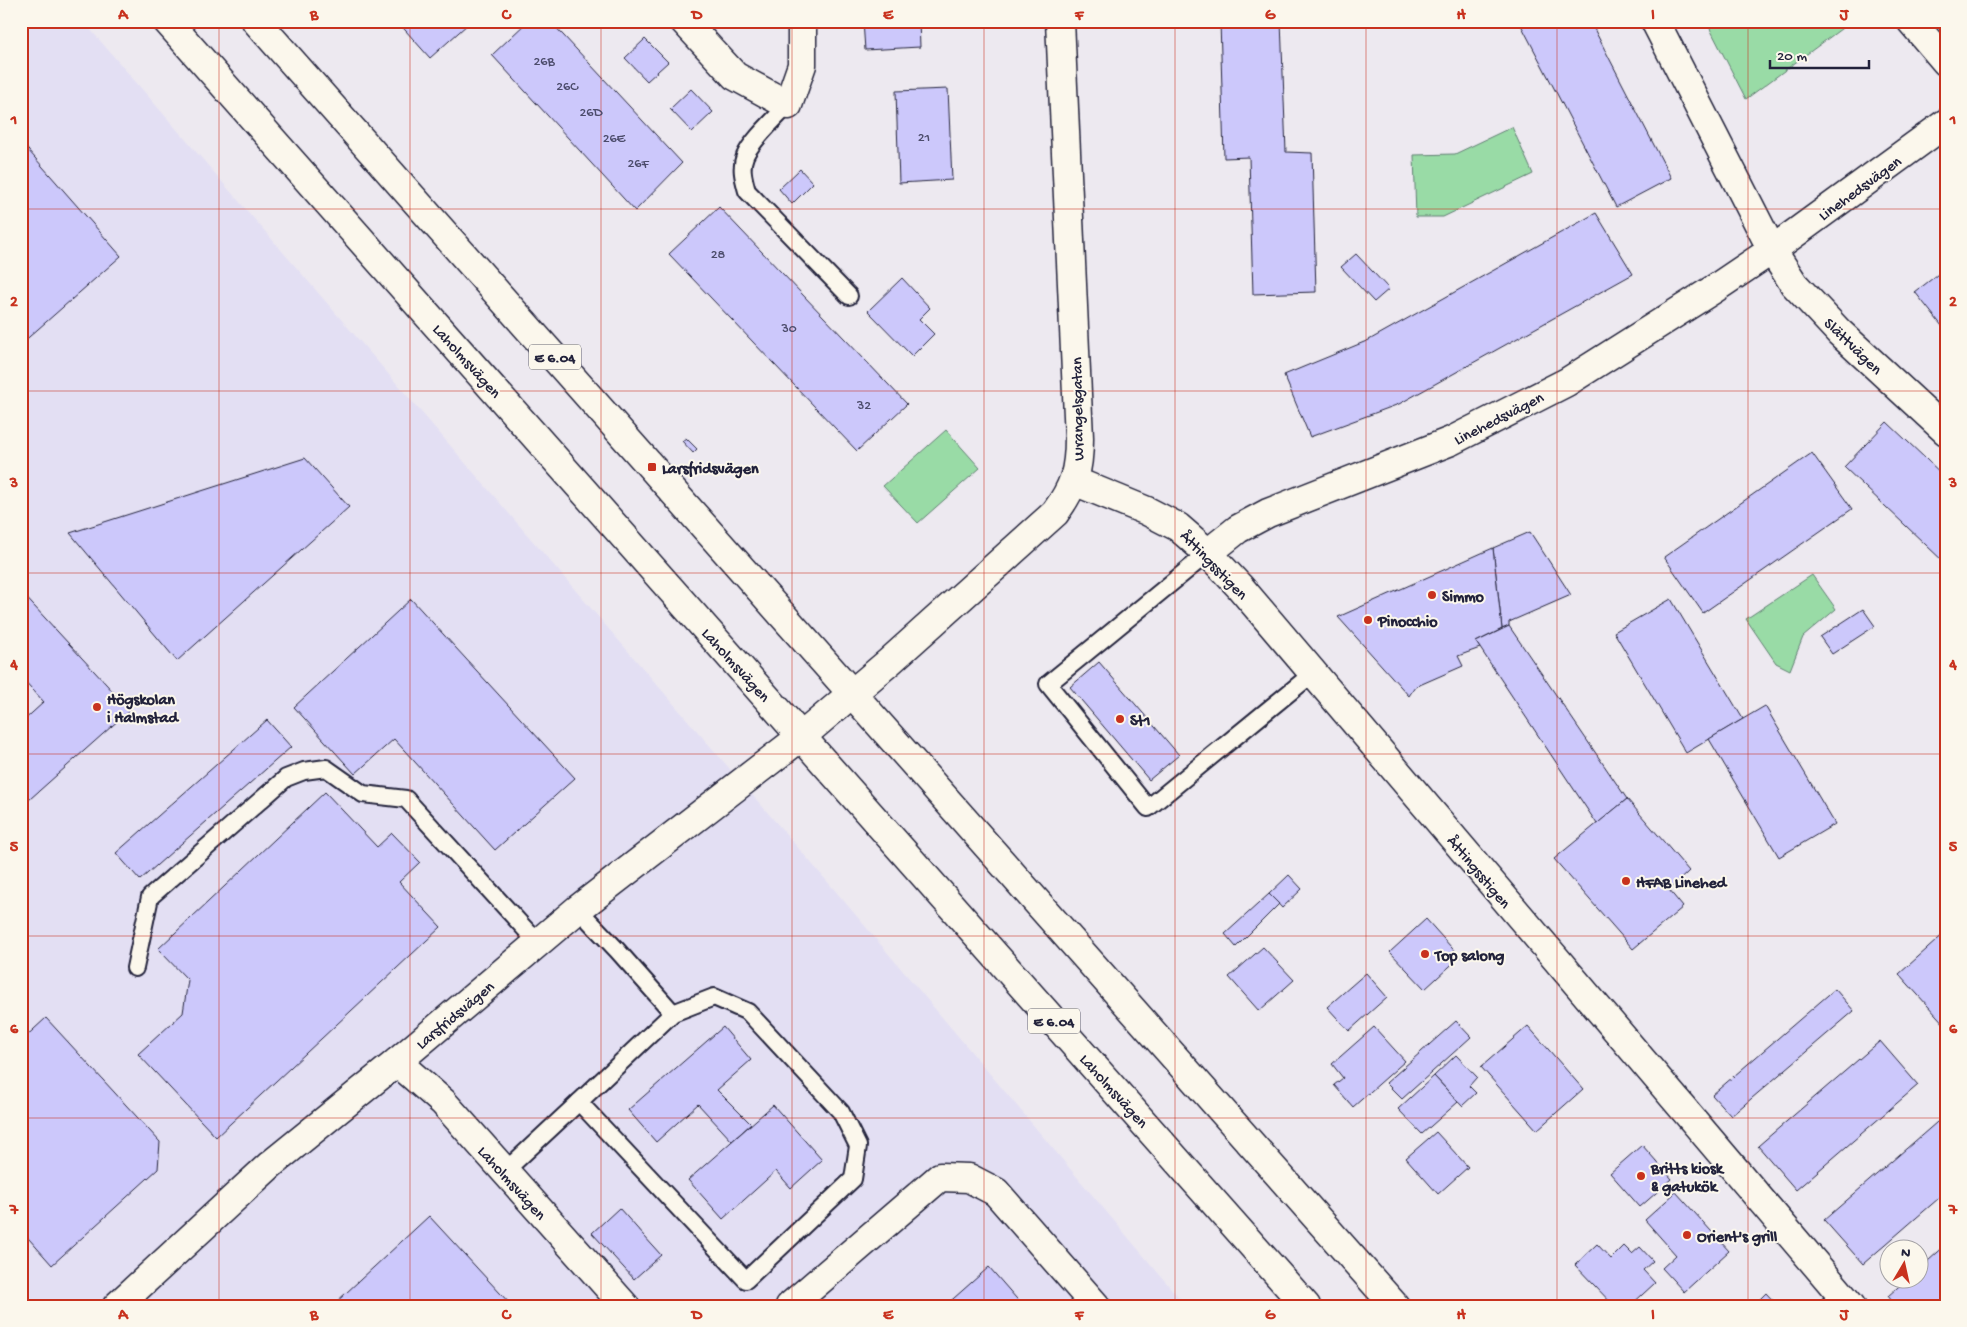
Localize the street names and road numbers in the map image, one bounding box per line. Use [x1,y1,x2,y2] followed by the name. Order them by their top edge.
[1816,153,1907,226] street label: Linehedsvägen
[1818,315,1885,380] street label: Slättvägen
[427,321,504,404] street label: Laholmsvägen
[529,344,581,370] road number: E 6.04
[1069,357,1090,461] street label: Wrangelsgatan
[1452,389,1548,451] street label: Linehedsvägen
[1175,527,1251,605] street label: Åttingsstigen
[696,625,773,708] street label: Laholmsvägen
[1441,832,1514,914] street label: Åttingsstigen
[413,978,500,1055] street label: Larsfridsvägen
[1028,1008,1080,1034] road number: E 6.04
[1074,1051,1151,1134] street label: Laholmsvägen
[472,1143,549,1226] street label: Laholmsvägen

